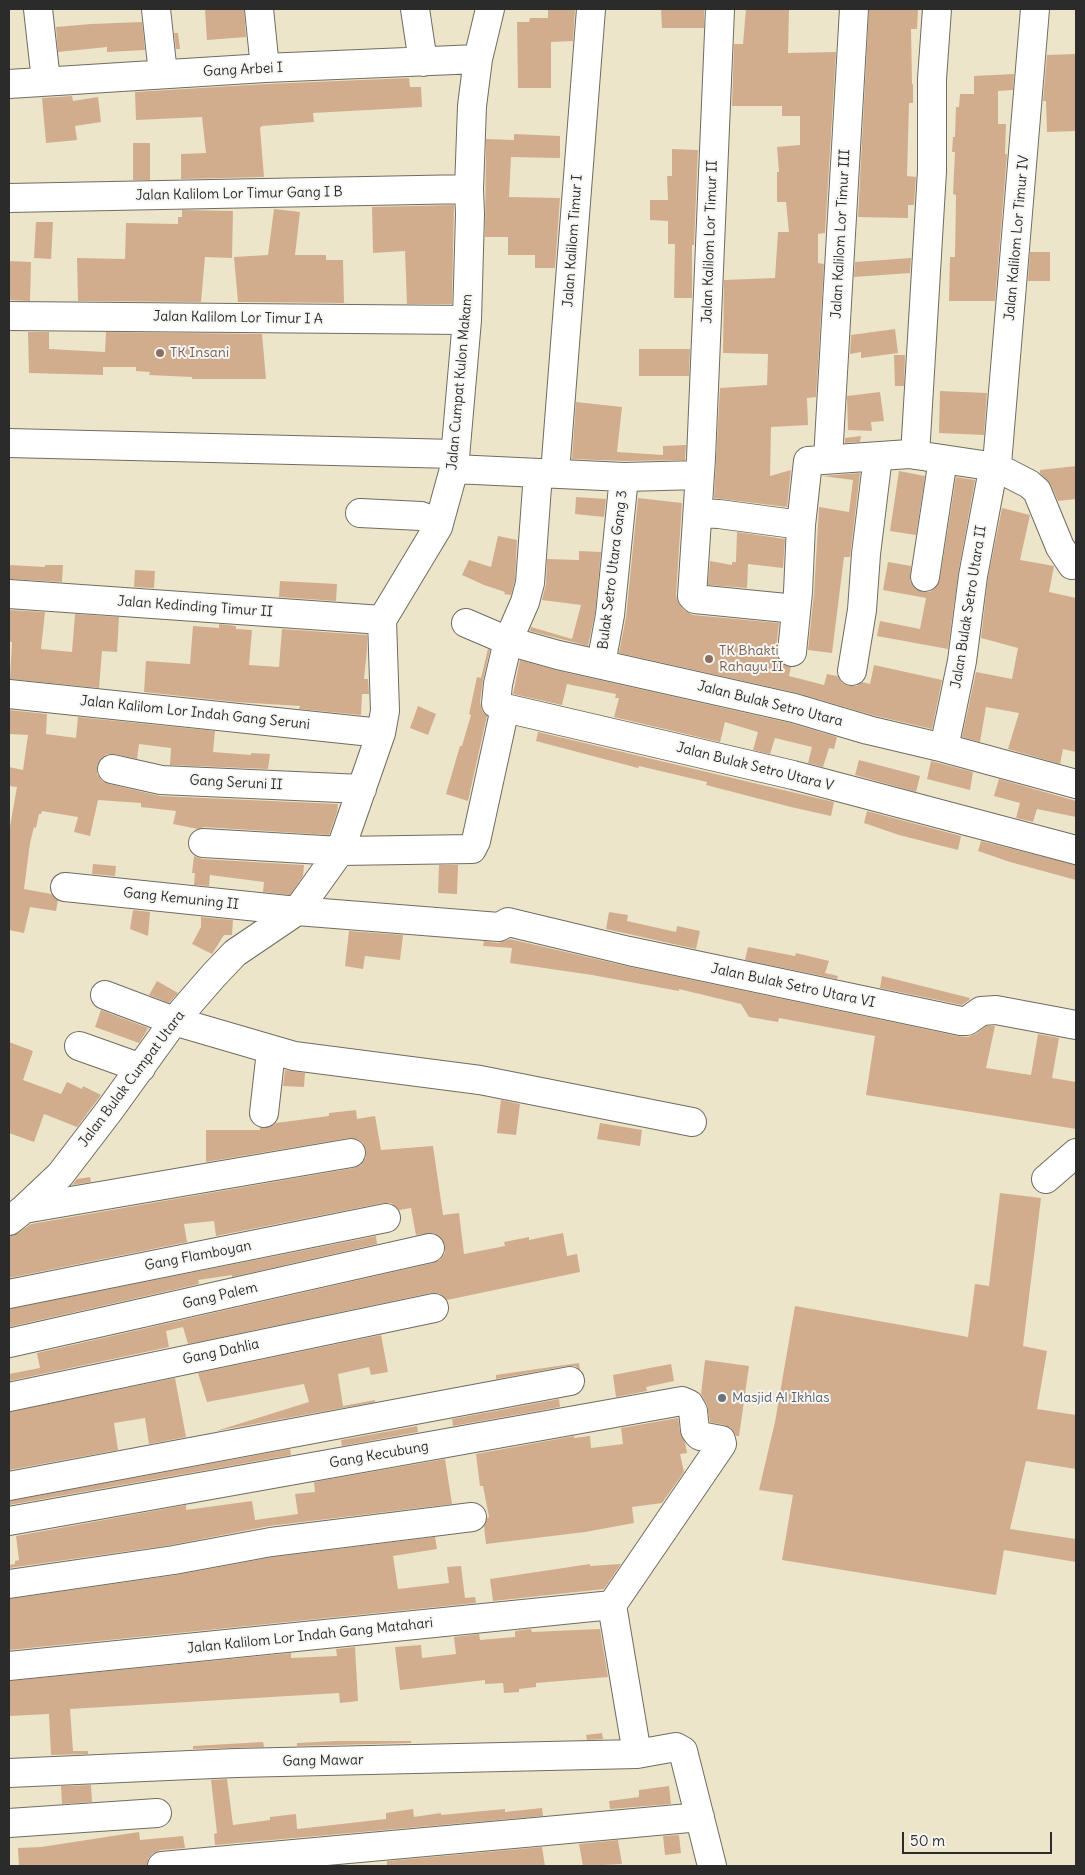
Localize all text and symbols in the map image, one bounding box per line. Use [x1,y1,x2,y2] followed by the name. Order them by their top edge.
[203,60,283,80] street label: Gang Arbei I
[828,149,854,319] street label: Jalan Kalilom Lor Timur III
[1001,154,1033,322] street label: Jalan Kalilom Lor Timur IV
[699,160,721,324] street label: Jalan Kalilom Lor Timur II
[560,174,586,308] street label: Jalan Kalilom Timur I
[135,184,343,204] street label: Jalan Kalilom Lor Timur Gang I B
[444,293,476,471] street label: Jalan Cumpat Kulon Makam
[153,308,323,328] street label: Jalan Kalilom Lor Timur I A
[170,345,229,361] place label: TK Insani
[154,347,166,359] marker: TK Insani
[595,489,631,651] street label: Bulak Setro Utara Gang 3
[948,524,990,690] street label: Jalan Bulak Setro Utara II
[117,593,273,621] street label: Jalan Kedinding Timur II
[719,643,783,676] place label: TK Bhakti Rahayu II
[703,653,715,665] marker: TK Bhakti Rahayu II
[696,678,844,730] street label: Jalan Bulak Setro Utara
[79,693,311,733] street label: Jalan Kalilom Lor Indah Gang Seruni
[675,739,835,795] street label: Jalan Bulak Setro Utara V
[189,772,283,794] street label: Gang Seruni II
[122,885,240,913] street label: Gang Kemuning II
[709,960,877,1012] street label: Jalan Bulak Setro Utara VI
[75,1008,189,1150] street label: Jalan Bulak Cumpat Utara
[143,1237,253,1275] street label: Gang Flamboyan
[181,1279,259,1313] street label: Gang Palem
[181,1336,261,1368] street label: Gang Dahlia
[732,1390,830,1406] place label: Masjid Al Ikhlas
[716,1392,728,1404] marker: Masjid Al Ikhlas
[328,1438,430,1472] street label: Gang Kecubung
[186,1615,434,1657] street label: Jalan Kalilom Lor Indah Gang Matahari
[282,1752,364,1770] street label: Gang Mawar
[905,1822,1055,1854] scale bar
[910,1831,945,1850] text: 50 m

